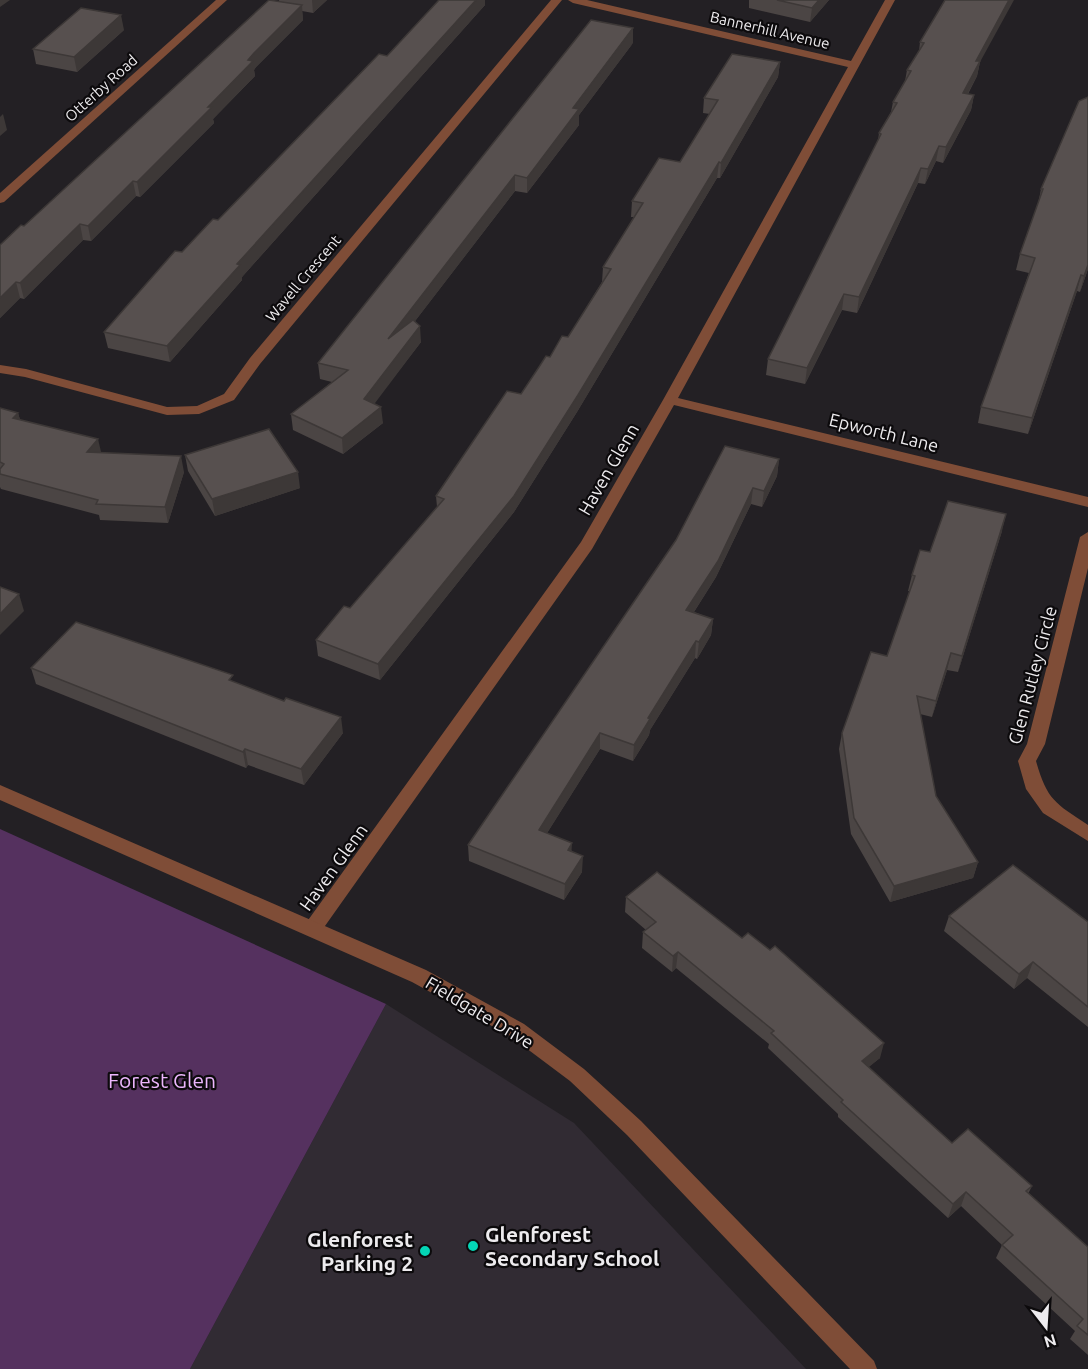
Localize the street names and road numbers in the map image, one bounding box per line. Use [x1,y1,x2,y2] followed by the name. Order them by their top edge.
[708,8,832,52] street label: Bannerhill Avenue
[61,51,141,125] street label: Otterby Road
[262,231,344,325] street label: Wavell Crescent
[827,409,941,455] street label: Epworth Lane
[574,420,642,518] street label: Haven Glenn
[1004,604,1060,746] street label: Glen Rutley Circle
[295,820,371,914] street label: Haven Glenn
[422,972,538,1052] street label: Fieldgate Drive

